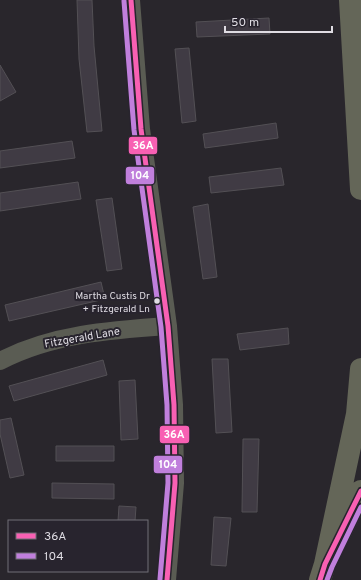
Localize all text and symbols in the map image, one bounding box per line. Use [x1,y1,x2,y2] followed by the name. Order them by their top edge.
[225,8,332,34] scale bar
[231,15,259,31] text: 50 m
[128,136,158,155] line badge: 36A
[132,139,154,153] text: 36A
[125,166,155,185] line badge: 104
[131,169,149,183] text: 104
[75,290,150,316] place label: Martha Custis Dr + Fitzgerald Ln
[152,296,162,306] marker: Martha Custis Dr + Fitzgerald Ln
[43,324,121,352] street label: Fitzgerald Lane
[159,425,190,444] line badge: 36A
[163,428,185,442] text: 36A
[153,455,183,474] line badge: 104
[159,458,177,472] text: 104
[8,520,148,572] legend
[44,529,66,545] text: 36A
[44,549,64,565] text: 104

